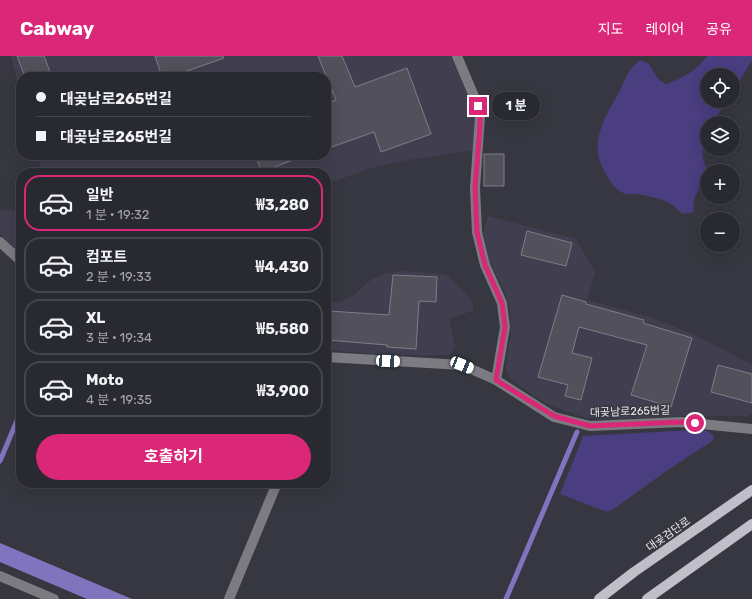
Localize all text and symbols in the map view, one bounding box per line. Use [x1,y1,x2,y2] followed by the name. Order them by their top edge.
[20,17,94,40] text: Cabway
[598,21,624,38] text: 지도
[646,21,684,38] text: 레이어
[706,21,732,38] text: 공유
[700,68,740,252] map controls
[700,68,740,108] button: locate
[60,90,172,108] text: 대곶남로265번길
[492,92,540,120] callout: 1 분
[469,97,487,115] route end
[505,98,527,113] text: 1 분
[700,116,740,156] button: layers
[60,128,172,146] text: 대곶남로265번길
[700,164,740,204] button: +
[38,185,74,221] icon: car
[86,186,114,204] text: 일반
[256,196,309,214] text: ₩3,280
[86,207,149,222] text: 1 분 · 19:32
[700,212,740,252] button: −
[38,247,74,283] icon: car
[86,248,127,266] text: 컴포트
[256,258,309,276] text: ₩4,430
[86,269,152,284] text: 2 분 · 19:33
[38,309,74,345] icon: car
[86,309,105,327] text: XL
[256,320,309,338] text: ₩5,580
[86,330,152,345] text: 3 분 · 19:34
[376,354,400,368] car
[449,355,475,375] car
[38,371,74,407] icon: car
[86,371,124,389] text: Moto
[257,382,309,400] text: ₩3,900
[86,392,152,407] text: 4 분 · 19:35
[590,404,670,419] street label: 대곶남로265번길
[686,414,704,432] route start
[36,434,311,480] button: 호출하기
[644,515,693,554] street label: 대곶검단로

